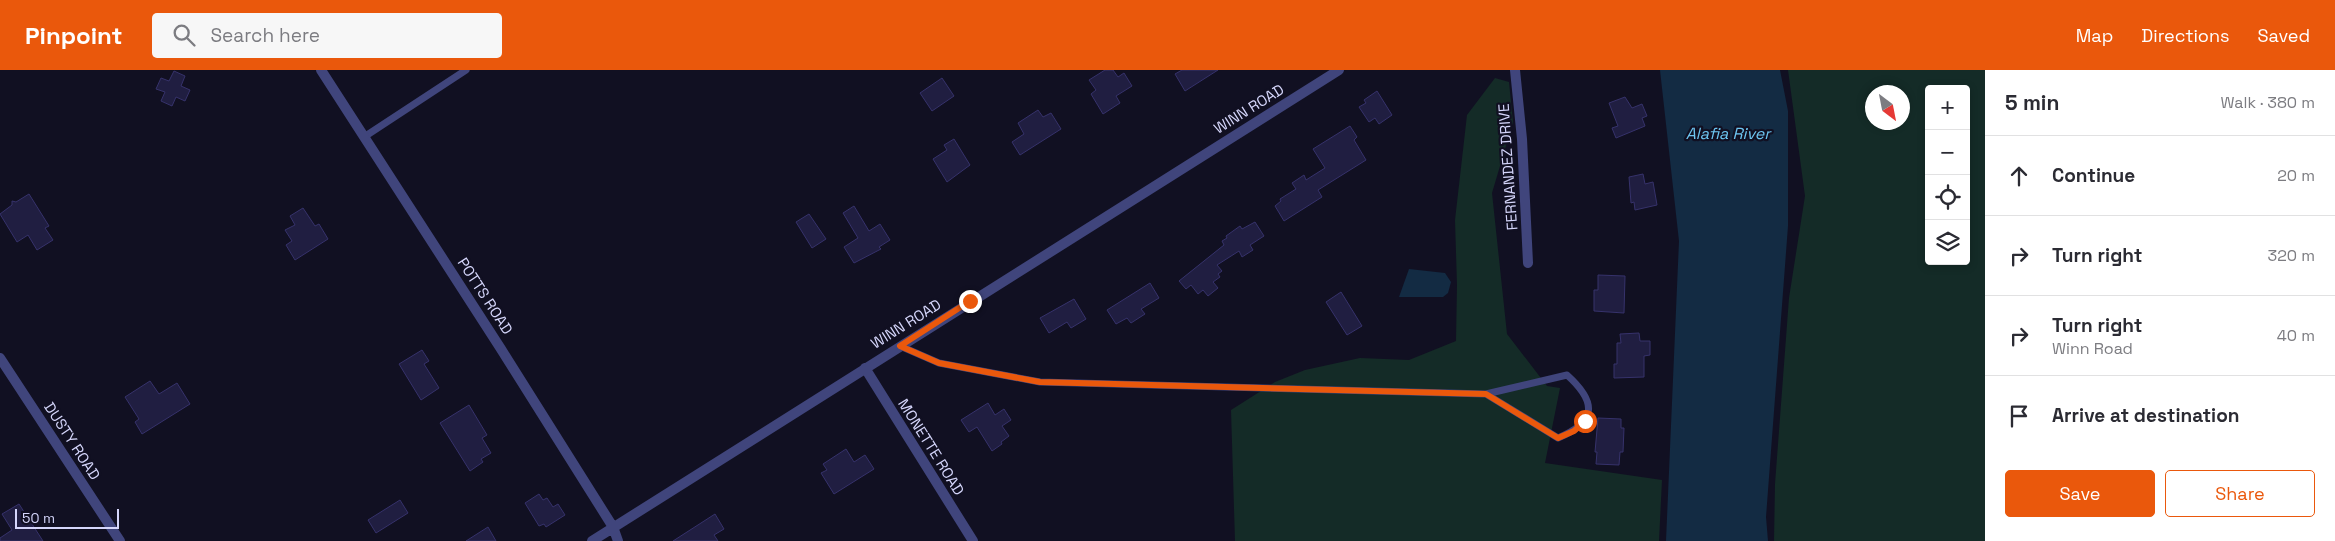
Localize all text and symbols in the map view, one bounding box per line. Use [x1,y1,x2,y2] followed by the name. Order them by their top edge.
[152,13,502,58] search box
[25,20,122,51] text: Pinpoint
[170,21,198,49] icon: search
[210,23,320,48] text: Search here
[2076,24,2113,47] text: Map
[2141,24,2230,47] text: Directions
[2258,24,2310,47] text: Saved
[1210,79,1287,138] street label: WINN ROAD
[1865,85,1910,130] north arrow
[1925,85,1970,265] map controls
[1925,85,1970,130] button: +
[2005,89,2059,116] text: 5 min
[2220,92,2315,113] text: Walk · 380 m
[1494,103,1521,231] street label: FERNANDEZ DRIVE
[1686,123,1772,144] water label: Alafia River
[1925,130,1970,175] button: −
[2005,162,2033,190] icon: ahead
[2052,163,2135,188] text: Continue
[2277,165,2315,186] text: 20 m
[1925,175,1970,220] button: locate
[1925,220,1970,265] button: layers
[2005,242,2033,270] icon: right
[2052,243,2142,268] text: Turn right
[2268,245,2315,266] text: 320 m
[454,254,517,338] street label: POTTS ROAD
[959,290,982,313] route end
[867,294,944,353] street label: WINN ROAD
[2052,313,2142,338] text: Turn right
[2005,322,2033,350] icon: right
[2277,325,2315,346] text: 40 m
[2052,338,2133,359] text: Winn Road
[894,395,969,499] street label: MONETTE ROAD
[40,398,105,483] street label: DUSTY ROAD
[2005,402,2033,430] icon: arrive
[2052,403,2240,428] text: Arrive at destination
[1574,410,1597,433] route start
[2005,470,2155,517] button: Save
[2165,470,2315,517] button: Share
[15,506,119,529] scale bar
[22,509,55,527] text: 50 m

